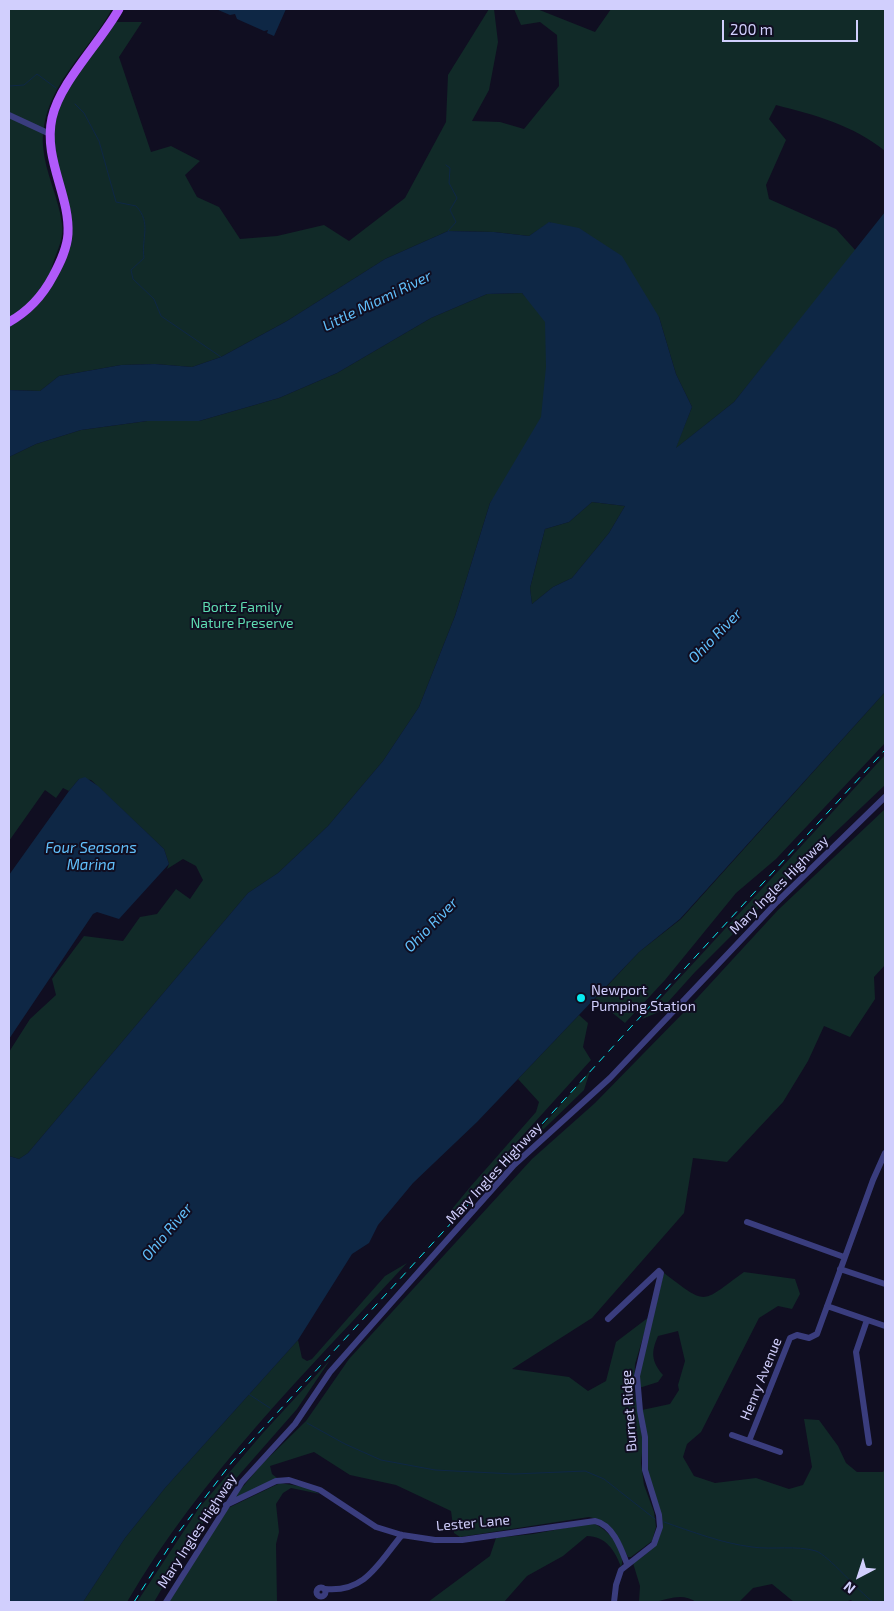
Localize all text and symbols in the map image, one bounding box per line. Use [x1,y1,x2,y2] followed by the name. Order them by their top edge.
[724,10,860,42] scale bar
[730,20,773,38] text: 200 m
[320,267,434,335] water label: Little Miami River
[190,599,294,632] park label: Bortz Family Nature Preserve
[685,605,745,667] water label: Ohio River
[726,832,832,938] street label: Mary Ingles Highway
[45,839,137,874] water label: Four Seasons Marina
[401,894,461,956] water label: Ohio River
[591,982,696,1014] place label: Newport Pumping Station
[575,992,587,1004] marker: Newport Pumping Station
[443,1119,545,1227] street label: Mary Ingles Highway
[138,1200,196,1264] water label: Ohio River
[737,1335,785,1423] street label: Henry Avenue
[618,1370,640,1452] street label: Burnet Ridge
[154,1471,240,1591] street label: Mary Ingles Highway
[435,1511,511,1535] street label: Lester Lane
[834,1551,884,1601] north arrow
[840,1578,858,1598] text: N

